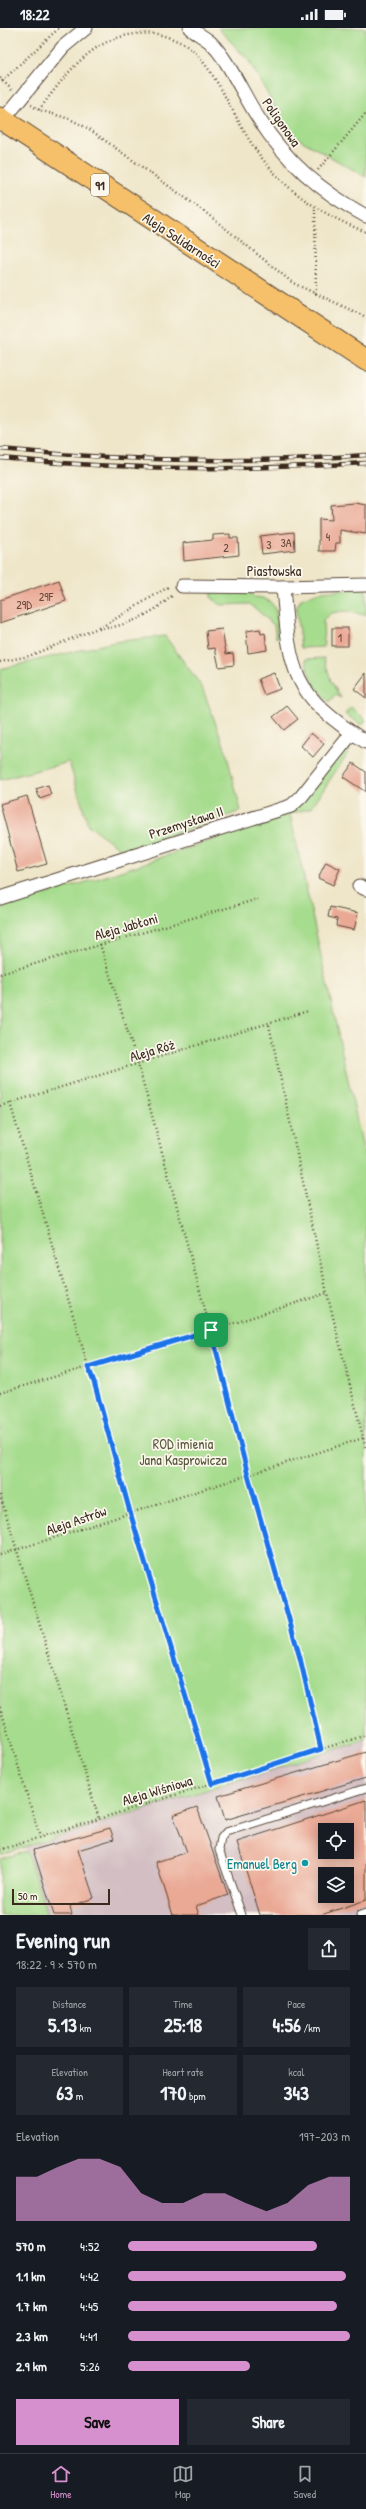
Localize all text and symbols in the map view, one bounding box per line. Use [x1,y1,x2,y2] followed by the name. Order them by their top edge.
[20,4,49,25] text: 18:22
[258,94,306,151] street label: Poligonowa
[91,174,109,196] road number: 91
[139,208,225,273] street label: Aleja Solidarności
[326,528,331,545] house number: 4
[280,534,292,551] house number: 3A
[266,536,272,553] house number: 3
[223,539,229,556] house number: 2
[247,561,302,580] street label: Piastowska
[39,588,54,605] house number: 29F
[16,596,32,613] house number: 29D
[338,629,342,646] house number: 1
[146,801,226,844] street label: Przemysława II
[92,908,160,945] street label: Aleja Jabłoni
[127,1034,177,1067] street label: Aleja Róż
[194,1313,228,1347] pin
[200,1319,222,1341] icon: arrive
[139,1434,227,1470] park label: ROD imienia Jana Kasprowicza
[43,1501,110,1540] street label: Aleja Astrów
[120,1770,195,1811] street label: Aleja Wiśniowa
[318,1823,354,1903] map controls
[318,1823,354,1859] button: locate
[227,1854,297,1874] place label: Emanuel Berg
[300,1858,310,1868] marker: Emanuel Berg
[318,1867,354,1903] button: layers
[12,1887,110,1906] scale bar
[18,1889,38,1903] text: 50 m
[16,1925,110,1955] text: Evening run
[308,1928,350,1970] button: share
[16,1955,97,1973] text: 18:22 · 9 × 570 m
[53,1997,86,2011] text: Distance
[173,1997,193,2011] text: Time
[287,1997,305,2011] text: Pace
[48,2011,77,2038] text: 5.13
[164,2011,202,2038] text: 25:18
[272,2011,301,2038] text: 4:56
[77,2021,91,2035] text: km
[301,2021,320,2035] text: /km
[51,2065,88,2079] text: Elevation
[162,2065,204,2079] text: Heart rate
[288,2065,304,2079] text: kcal
[56,2079,73,2106] text: 63
[160,2079,186,2106] text: 170
[284,2079,309,2106] text: 343
[73,2089,83,2103] text: m
[186,2089,206,2103] text: bpm
[16,2127,59,2145] text: Elevation
[299,2127,350,2145] text: 197–203 m
[16,2237,46,2255] text: 570 m
[80,2237,99,2255] text: 4:52
[16,2267,45,2285] text: 1.1 km
[80,2267,99,2285] text: 4:42
[16,2297,47,2315] text: 1.7 km
[80,2297,98,2315] text: 4:45
[16,2327,48,2345] text: 2.3 km
[80,2327,98,2345] text: 4:41
[16,2357,47,2375] text: 2.9 km
[80,2357,100,2375] text: 5:26
[16,2399,179,2445] button: Save
[187,2399,350,2445] button: Share
[50,2463,72,2501] tab: Home
[172,2463,194,2501] tab: Map
[294,2463,316,2501] tab: Saved

